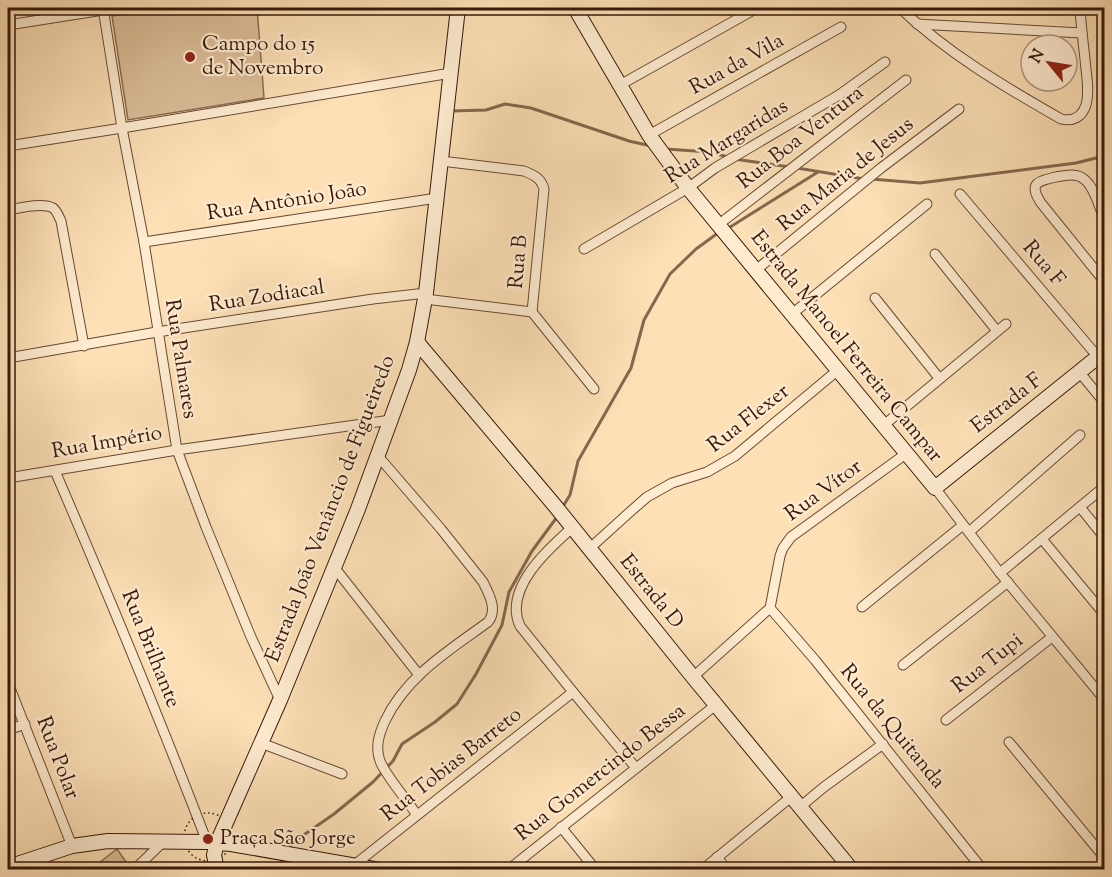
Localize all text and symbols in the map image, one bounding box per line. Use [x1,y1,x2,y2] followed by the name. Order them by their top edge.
[684,27,790,103] street label: Rua da Vila
[202,30,323,84] place label: Campo do 15 de Novembro
[1019,33,1079,93] north arrow
[1025,45,1051,68] text: N
[183,50,197,64] marker: Campo do 15 de Novembro
[731,79,871,197] street label: Rua Boa Ventura
[659,92,795,192] street label: Rua Margaridas
[771,111,921,239] street label: Rua Maria de Jesus
[205,175,369,229] street label: Rua Antônio João
[743,224,949,470] street label: Estrada Manoel Ferreira Campar
[502,234,536,290] street label: Rua B
[1015,234,1072,294] street label: Rua F
[207,273,327,321] street label: Rua Zodiacal
[156,297,204,421] street label: Rua Palmares
[258,351,404,667] street label: Estrada João Venâncio de Figueiredo
[965,366,1049,441] street label: Estrada F
[702,377,796,461] street label: Rua Flexer
[50,419,164,467] street label: Rua Império
[779,453,869,529] street label: Rua Vítor
[612,548,690,636] street label: Estrada D
[113,586,187,712] street label: Rua Brilhante
[946,627,1030,701] street label: Rua Tupi
[832,658,952,796] street label: Rua da Quitanda
[510,697,693,849] street label: Rua Gomercindo Bessa
[375,700,529,830] street label: Rua Tobias Barreto
[28,712,86,804] street label: Rua Polar
[220,824,356,854] place label: Praça São Jorge
[201,832,215,846] marker: Praça São Jorge

